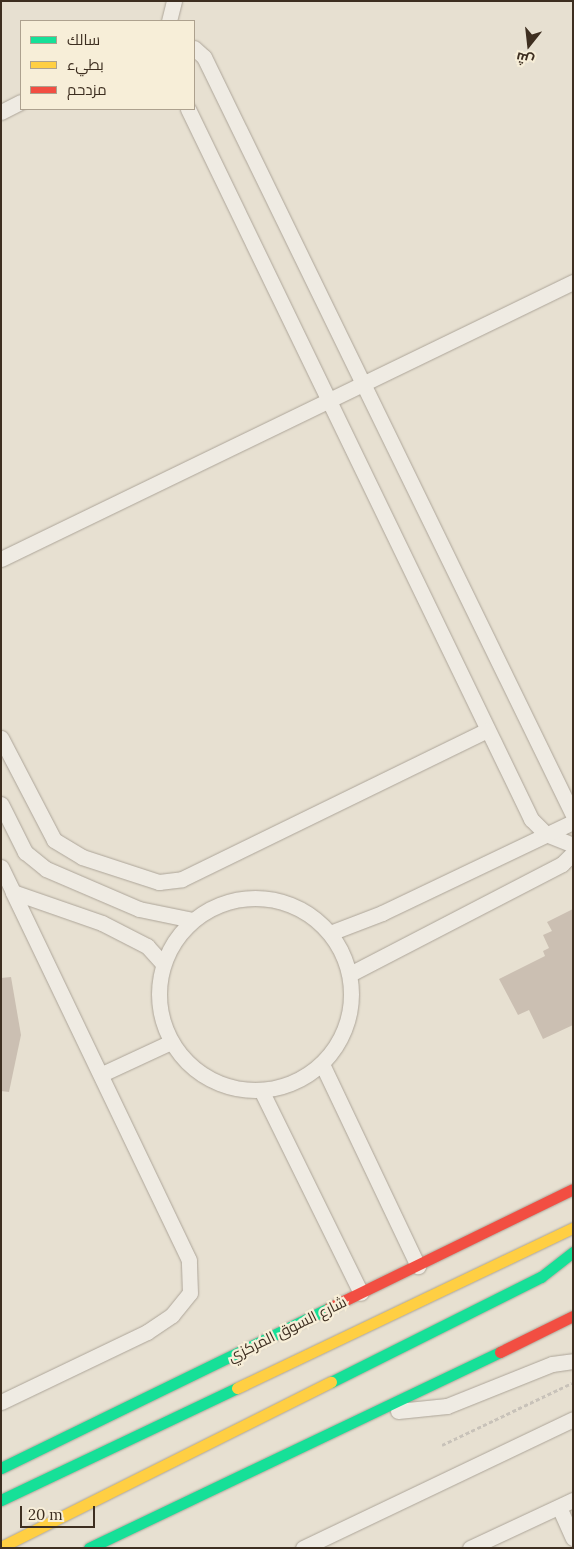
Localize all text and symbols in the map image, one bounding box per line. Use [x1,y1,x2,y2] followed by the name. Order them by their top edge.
[20,20,195,110] legend
[504,20,554,70] north arrow
[67,30,100,49] text: سالك
[514,48,536,71] text: ش
[67,55,104,74] text: بطيء
[67,80,107,99] text: مزدحم
[225,1292,349,1366] street label: شارع السوق المركزي
[22,1496,98,1528] scale bar
[28,1505,63,1524] text: 20 m

